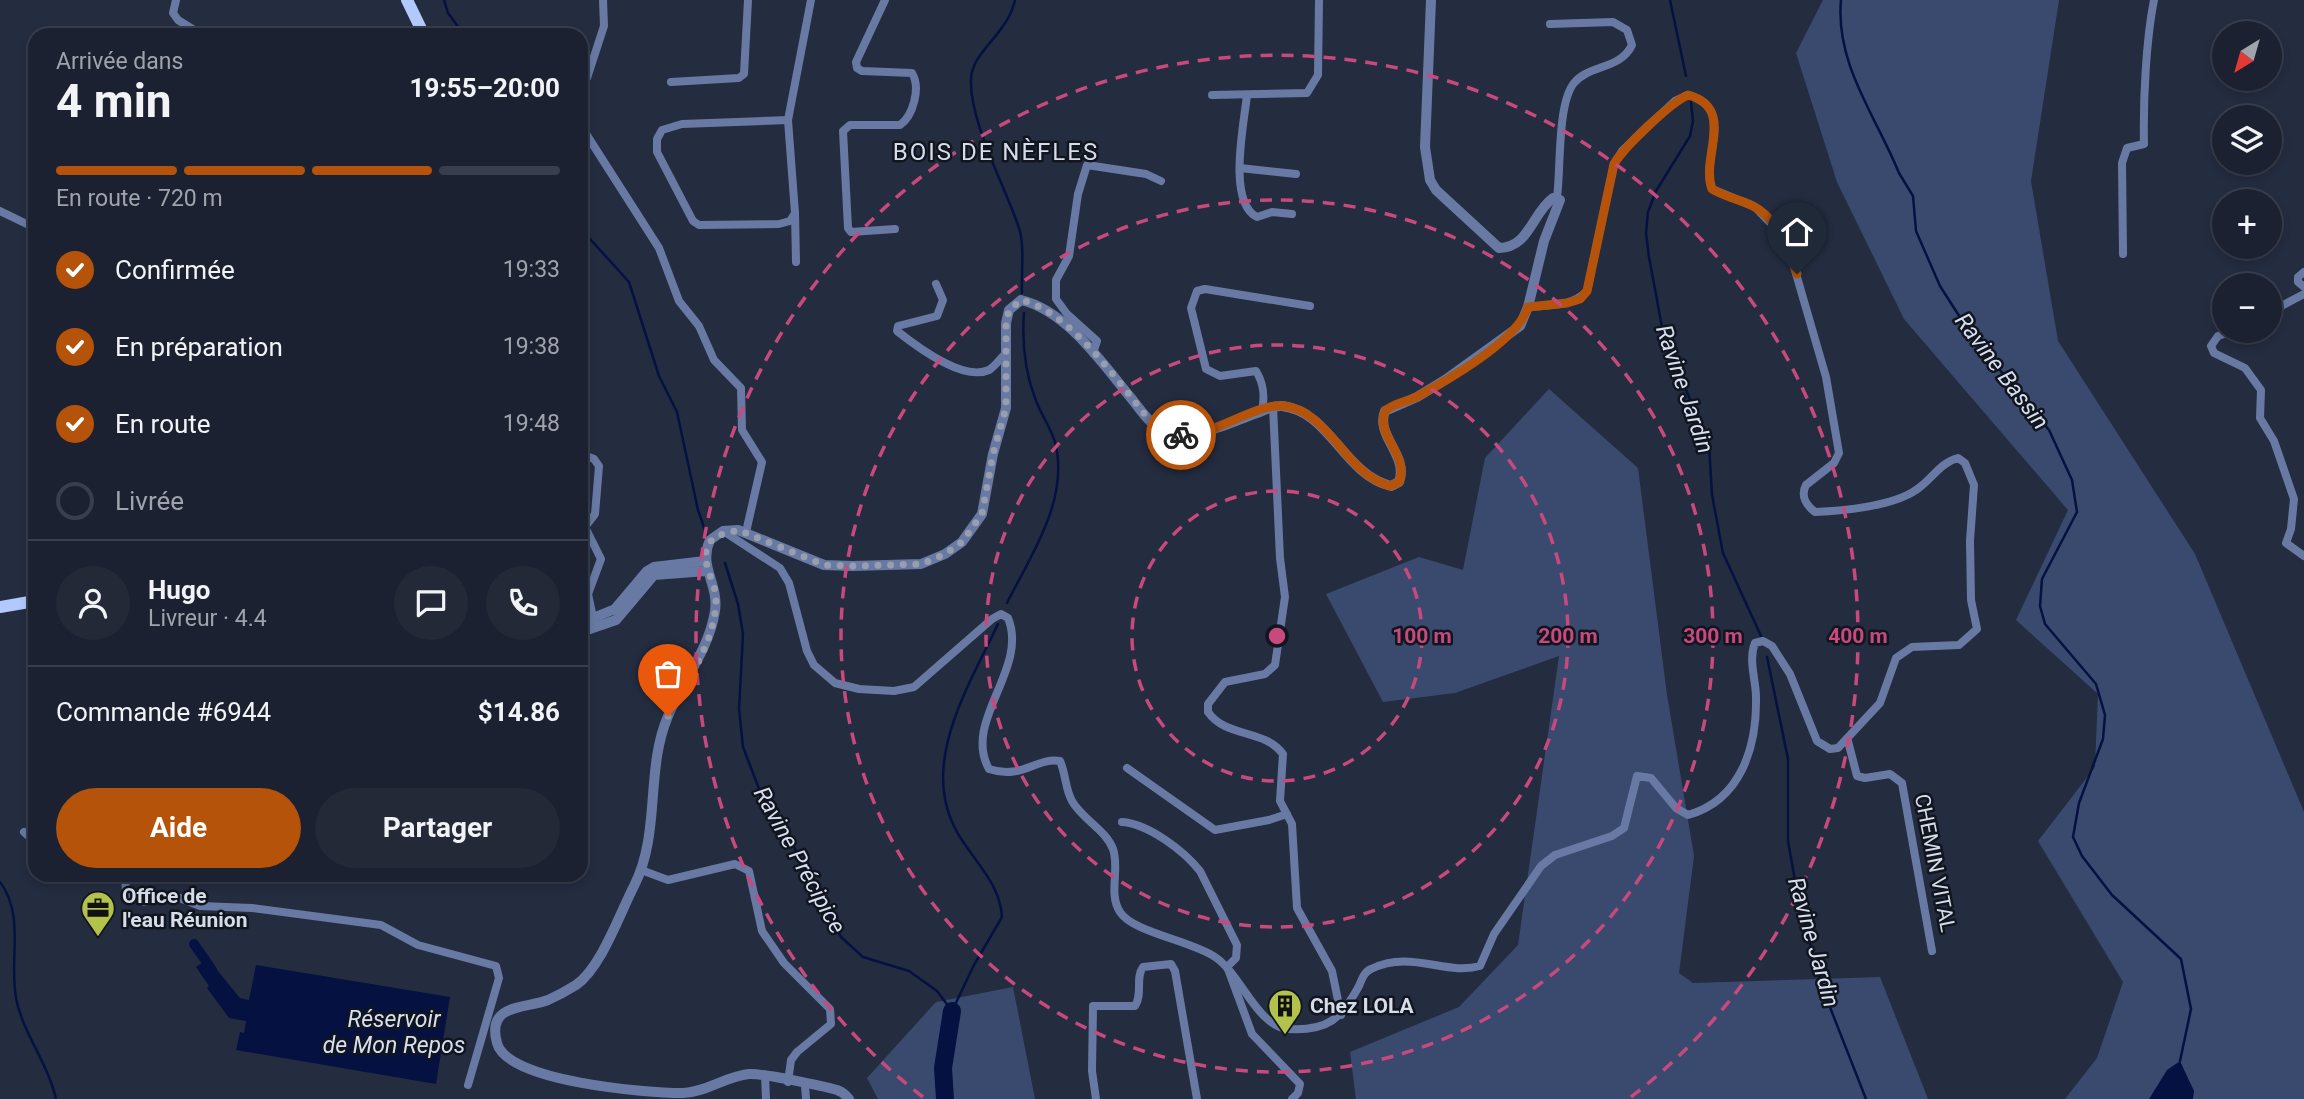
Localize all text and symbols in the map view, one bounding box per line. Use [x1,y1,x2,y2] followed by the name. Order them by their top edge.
[2212,21,2282,91] north arrow
[2212,21,2282,343] map controls
[56,48,183,75] text: Arrivée dans
[410,73,560,103] text: 19:55–20:00
[56,74,172,128] text: 4 min
[2212,105,2282,175] button: layers
[893,138,1099,166] district label: BOIS DE NÈFLES
[56,185,223,212] text: En route · 720 m
[2212,189,2282,259] button: +
[1767,202,1827,274] pin
[1778,213,1816,251] icon: home
[56,251,94,289] icon: check
[115,255,235,285] text: Confirmée
[503,256,560,283] text: 19:33
[2212,273,2282,343] button: −
[1949,308,2054,435] water label: Ravine Bassin
[1650,321,1719,457] water label: Ravine Jardin
[56,328,94,366] icon: check
[115,332,283,362] text: En préparation
[503,333,560,360] text: 19:38
[1146,400,1216,470] courier
[56,405,94,443] icon: check
[115,409,211,439] text: En route
[503,410,560,437] text: 19:48
[1162,416,1200,454] icon: bike
[115,486,184,516] text: Livrée
[56,566,130,640] button: person
[394,566,468,640] button: chat
[486,566,560,640] button: phone
[148,575,210,605] text: Hugo
[148,605,267,632] text: Livreur · 4.4
[1265,624,1289,648] centre of rings
[1392,624,1452,648] text: 100 m
[1538,624,1598,648] text: 200 m
[1683,624,1743,648] text: 300 m
[1828,624,1888,648] text: 400 m
[638,644,698,716] pin
[649,655,687,693] icon: bag
[56,697,271,727] text: Commande #6944
[478,697,560,727] text: $14.86
[748,782,851,938] water label: Ravine Précipice
[56,788,301,868] button: Aide
[315,788,560,868] button: Partager
[1910,792,1960,934] street label: CHEMIN VITAL
[1782,874,1845,1010] water label: Ravine Jardin
[122,884,247,932] place label: Office de l'eau Réunion
[79,889,117,938] office icon: Office de l'eau Réunion
[1266,987,1304,1036] building icon: Chez LOLA
[1310,994,1414,1018] place label: Chez LOLA
[323,1006,465,1059] water label: Réservoir de Mon Repos

